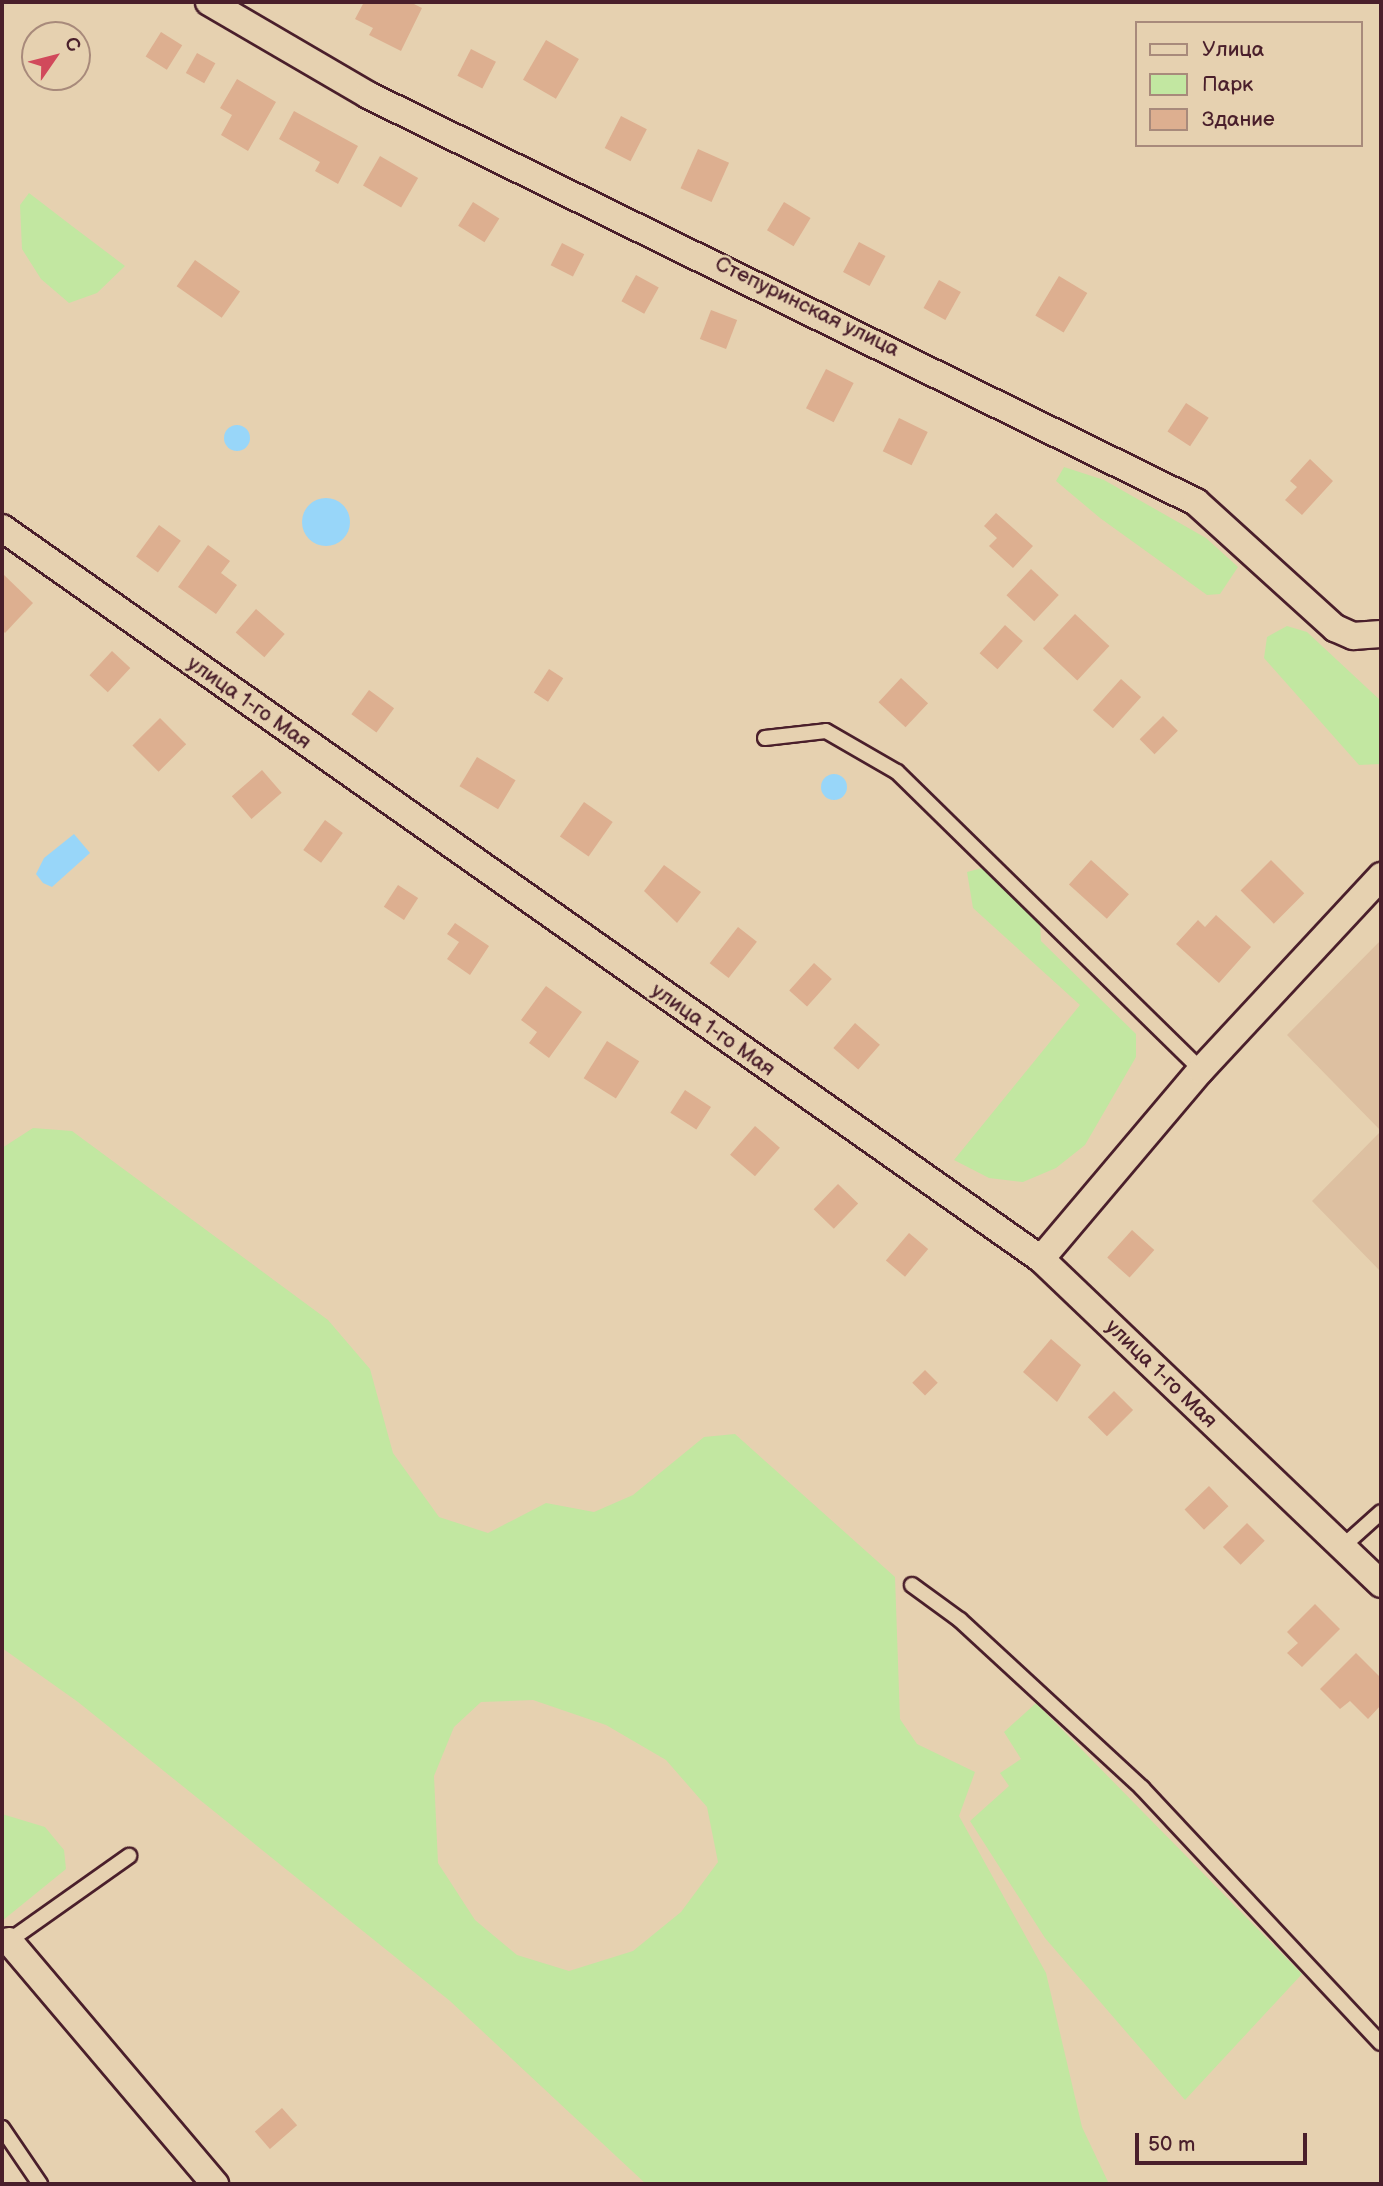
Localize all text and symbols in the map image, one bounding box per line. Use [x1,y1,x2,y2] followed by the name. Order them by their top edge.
[21,21,91,91] north arrow
[1134,21,1362,147] legend
[59,33,85,57] text: С
[1202,37,1264,62] text: Улица
[1202,72,1253,97] text: Парк
[1202,107,1275,132] text: Здание
[711,251,903,363] street label: Степуринская улица
[182,651,316,755] street label: улица 1-го Мая
[646,978,780,1082] street label: улица 1-го Мая
[1100,1314,1222,1434] street label: улица 1-го Мая
[1138,2120,1310,2164] scale bar
[1148,2132,1195,2157] text: 50 m

